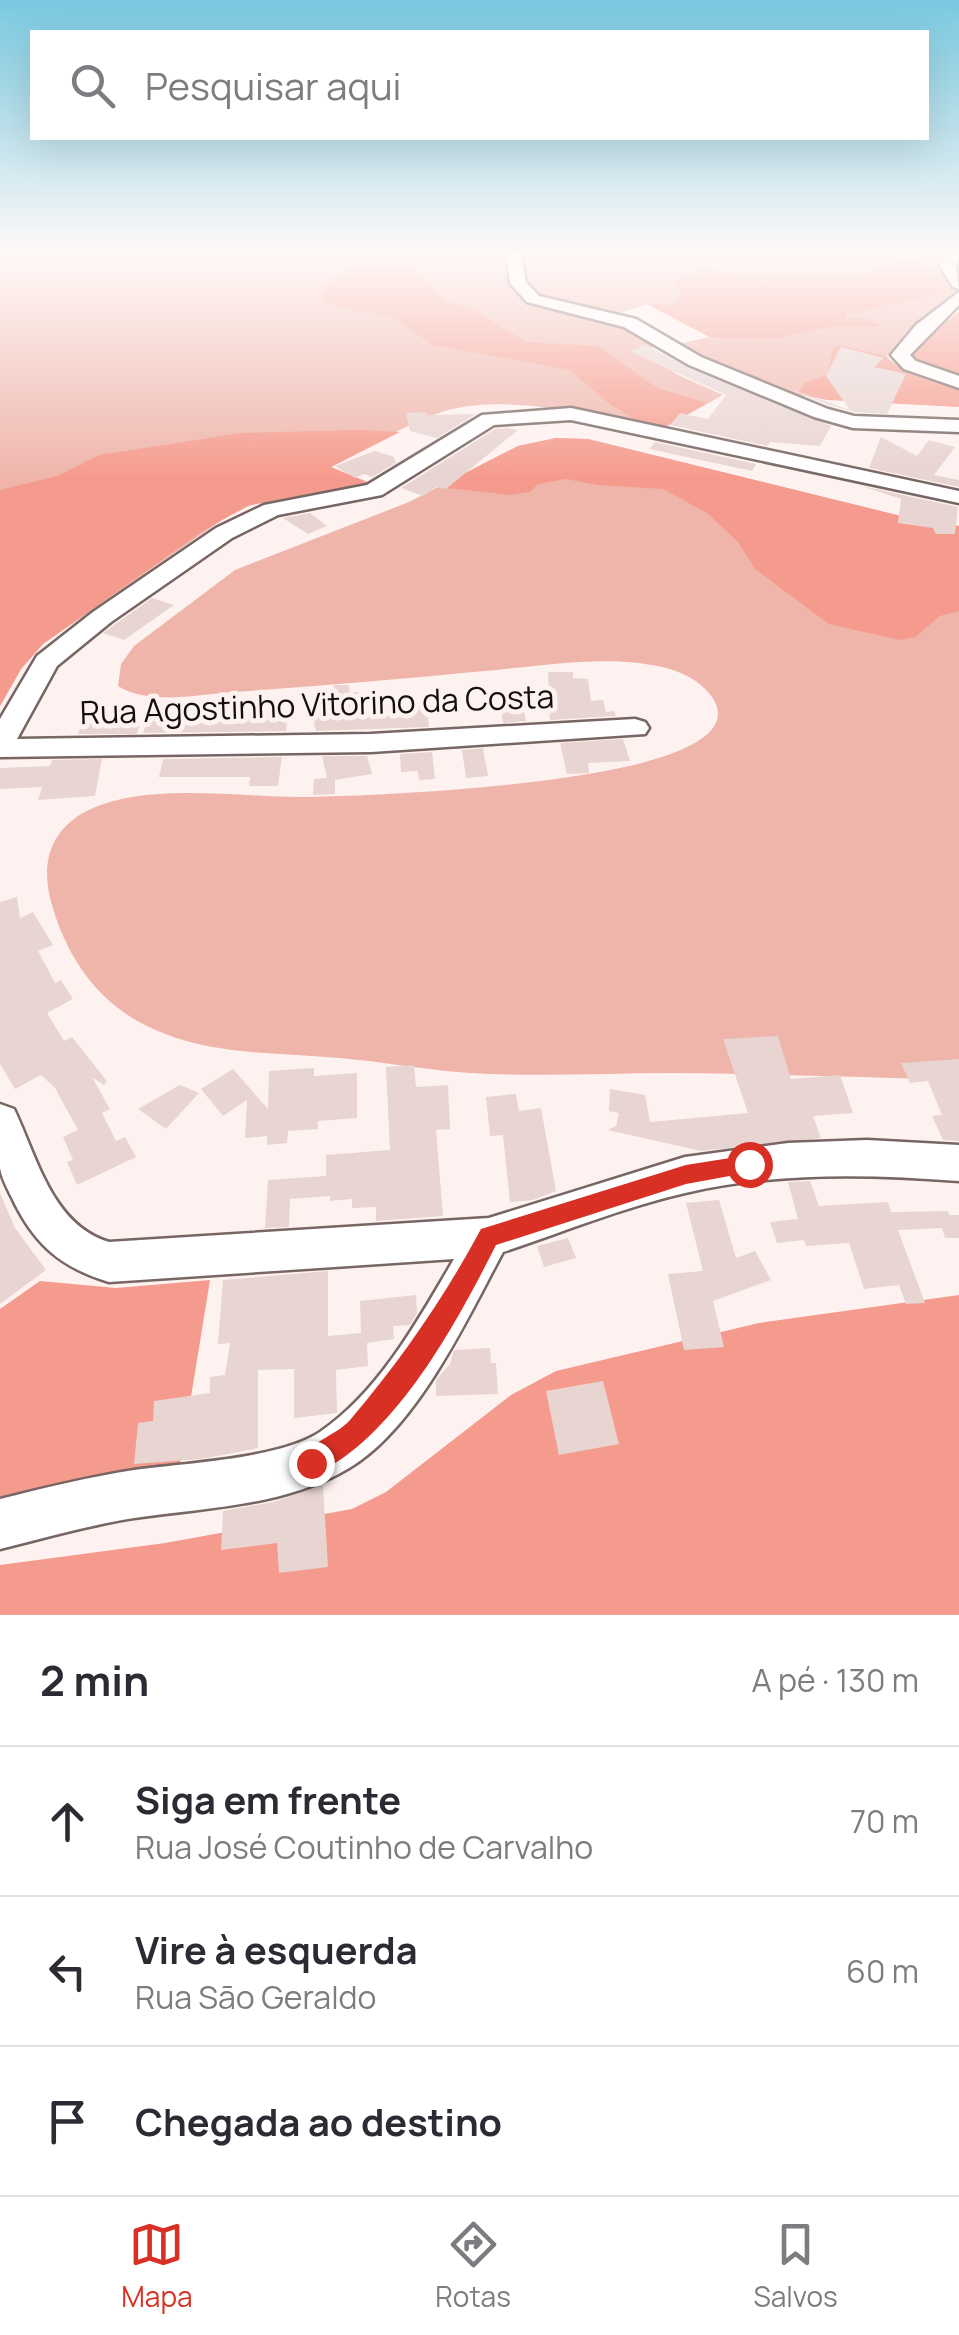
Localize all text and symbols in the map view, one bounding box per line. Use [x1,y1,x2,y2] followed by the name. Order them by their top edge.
[30,30,929,140] search box
[65,58,120,113] icon: search
[145,59,401,111] text: Pesquisar aqui
[79,674,555,734] street label: Rua Agostinho Vitorino da Costa
[727,1142,773,1188] route start
[289,1441,335,1487] route end
[40,1651,149,1709] text: 2 min
[751,1658,919,1702] text: A pé · 130 m
[135,1773,401,1825] text: Siga em frente
[40,1794,95,1849] icon: ahead
[850,1799,919,1843] text: 70 m
[135,1825,593,1869] text: Rua José Coutinho de Carvalho
[135,1923,418,1975] text: Vire à esquerda
[40,1944,95,1999] icon: left
[846,1949,919,1993] text: 60 m
[135,1975,377,2019] text: Rua São Geraldo
[40,2094,95,2149] icon: arrive
[135,2095,502,2147] text: Chegada ao destino
[121,2217,193,2315] tab: Mapa
[435,2217,511,2315] tab: Rotas
[754,2217,838,2315] tab: Salvos

